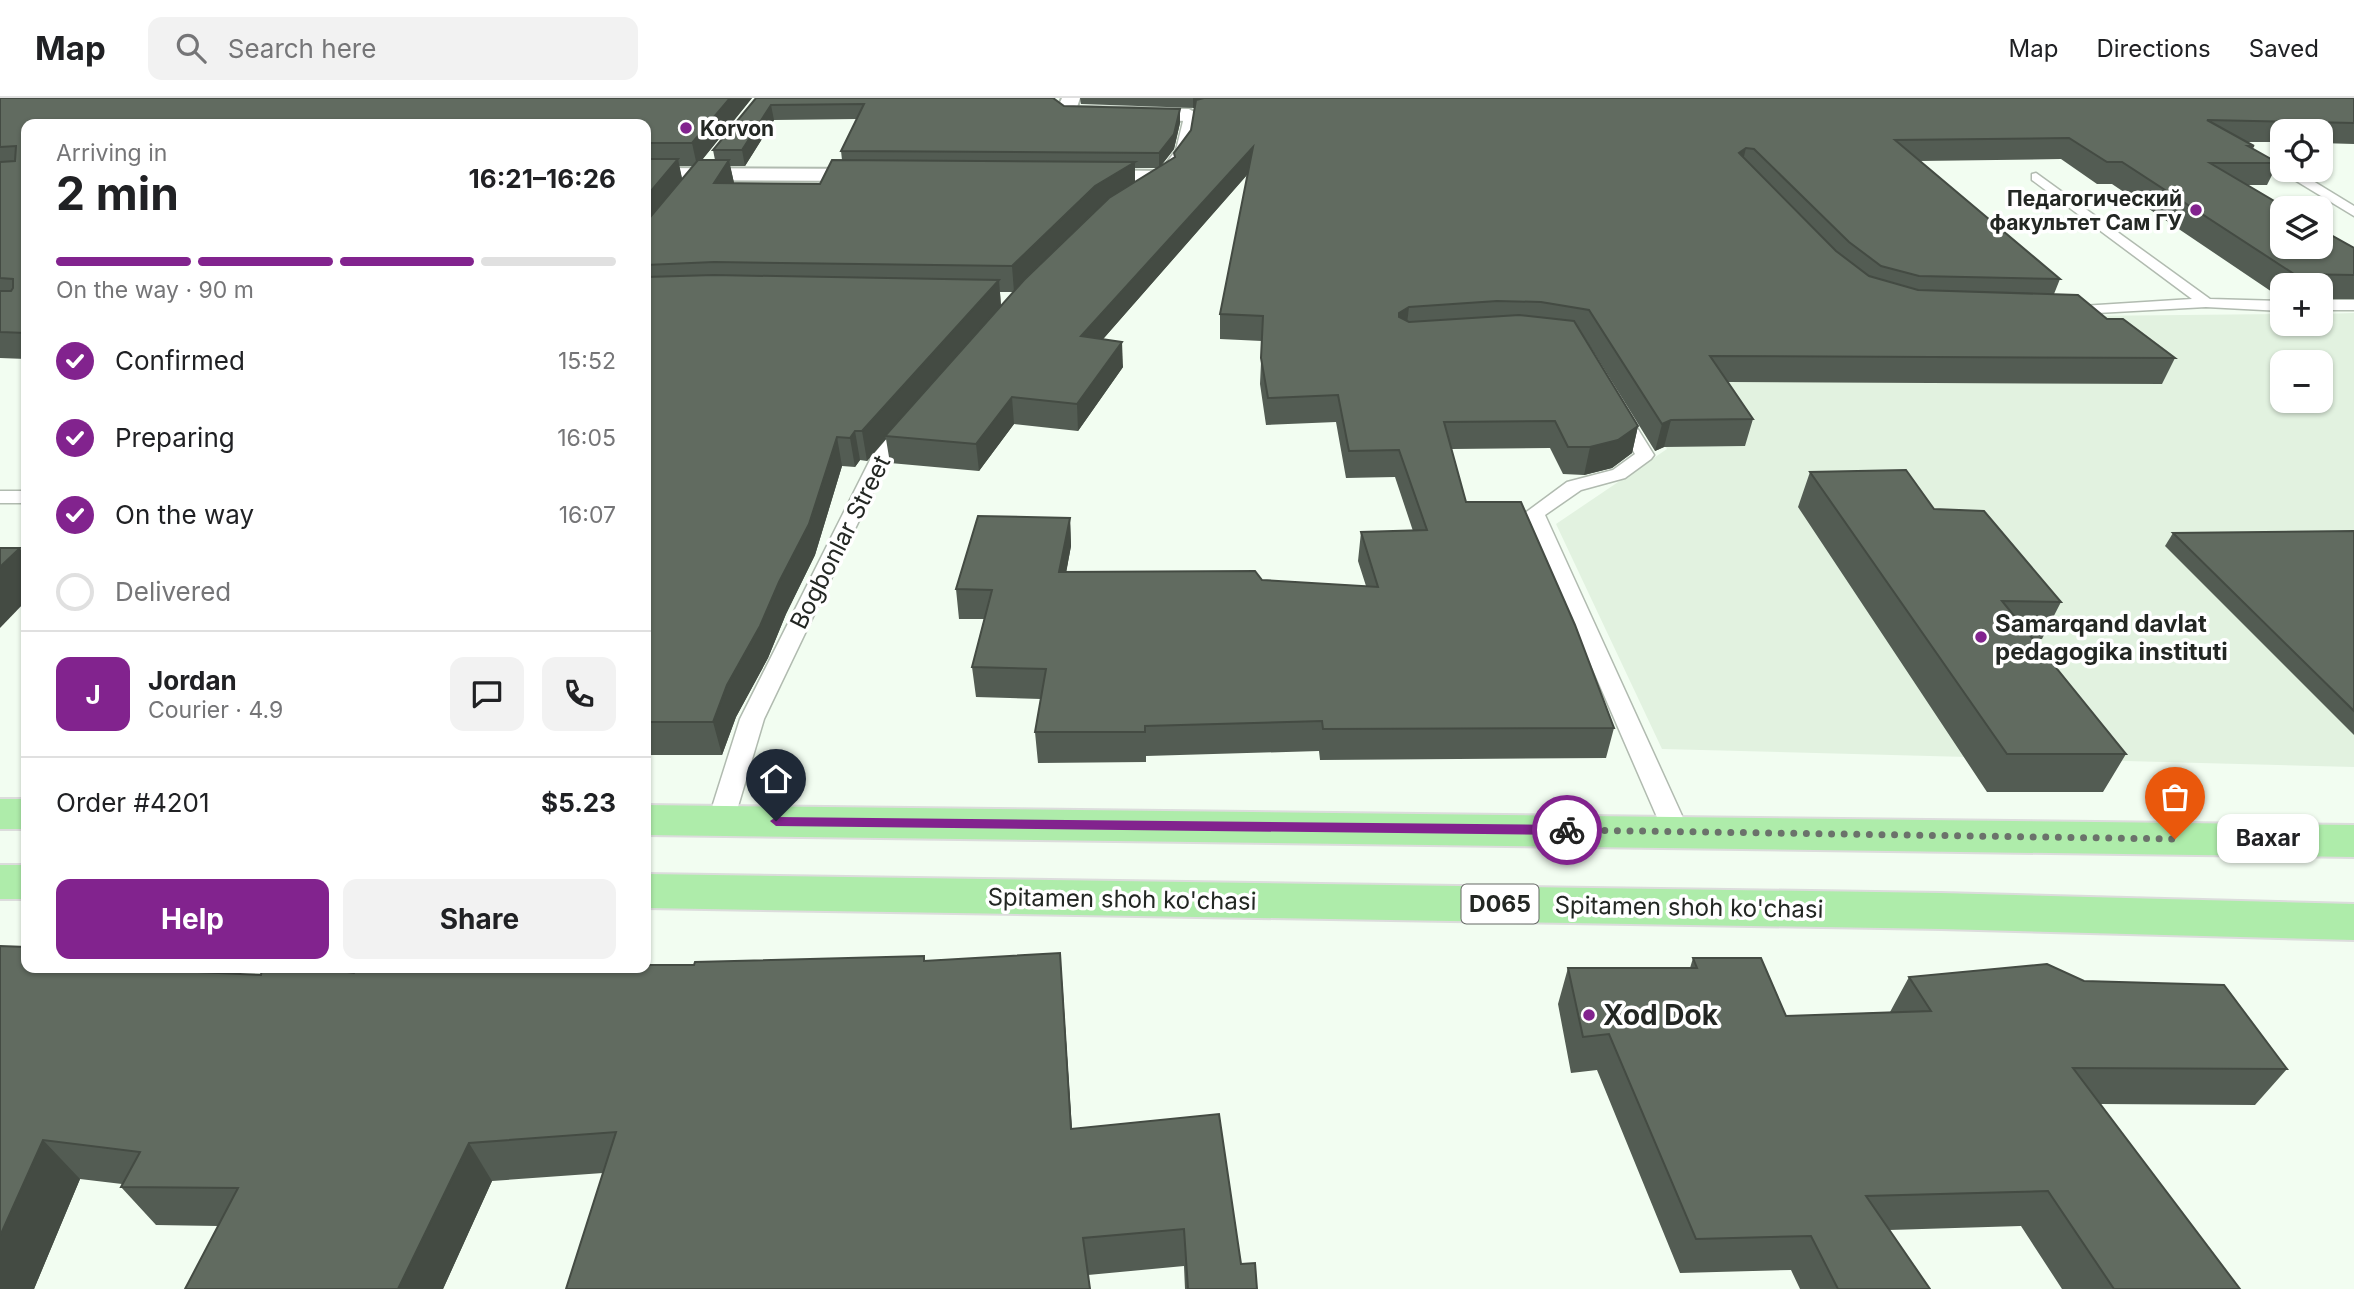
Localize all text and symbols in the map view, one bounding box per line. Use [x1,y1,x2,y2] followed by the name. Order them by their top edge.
[148,17,638,80] search box
[35,28,106,68] text: Map
[172,29,210,67] icon: search
[228,33,376,64] text: Search here
[2009,34,2058,63] text: Map
[2096,34,2211,63] text: Directions
[2249,34,2319,63] text: Saved
[700,116,774,141] place label: Korvon
[2270,119,2333,413] map controls
[2270,119,2333,182] button: locate
[678,120,694,136] marker: Korvon
[56,139,167,167] text: Arriving in
[469,163,616,194] text: 16:21–16:26
[56,165,179,221] text: 2 min
[1989,186,2182,235] place label: Педагогический факультет Сам ГУ
[2270,196,2333,259] button: layers
[2188,202,2204,218] marker: Педагогический факультет Сам ГУ
[2270,273,2333,336] button: +
[56,276,254,304] text: On the way · 90 m
[56,342,94,380] icon: check
[115,345,245,376] text: Confirmed
[558,347,616,375] text: 15:52
[2270,350,2333,413] button: −
[56,419,94,457] icon: check
[115,422,235,453] text: Preparing
[557,424,616,452] text: 16:05
[784,450,896,634] street label: Bogbonlar Street
[56,496,94,534] icon: check
[115,499,254,530] text: On the way
[559,501,616,529] text: 16:07
[115,576,231,607] text: Delivered
[1995,609,2228,666] place label: Samarqand davlat pedagogika instituti
[1973,629,1989,645] marker: Samarqand davlat pedagogika instituti
[450,657,524,731] button: chat
[542,657,616,731] button: phone
[148,665,237,696] text: Jordan
[85,679,101,710] text: J
[148,696,283,724] text: Courier · 4.9
[746,749,806,821] pin
[757,760,795,798] icon: home
[2145,767,2205,839] pin
[2156,778,2194,816] icon: bag
[56,787,210,818] text: Order #4201
[541,787,616,818] text: $5.23
[1532,795,1602,865] courier
[1548,811,1586,849] icon: bike
[2217,814,2318,864] callout: Baxar
[2236,824,2300,852] text: Baxar
[56,879,329,959] button: Help
[343,879,616,959] button: Share
[987,882,1257,916] street label: Spitamen shoh ko'chasi
[1462,884,1538,924] road number: D065
[1554,890,1824,924] street label: Spitamen shoh ko'chasi
[1603,998,1719,1032] place label: Xod Dok
[1581,1007,1597,1023] marker: Xod Dok

